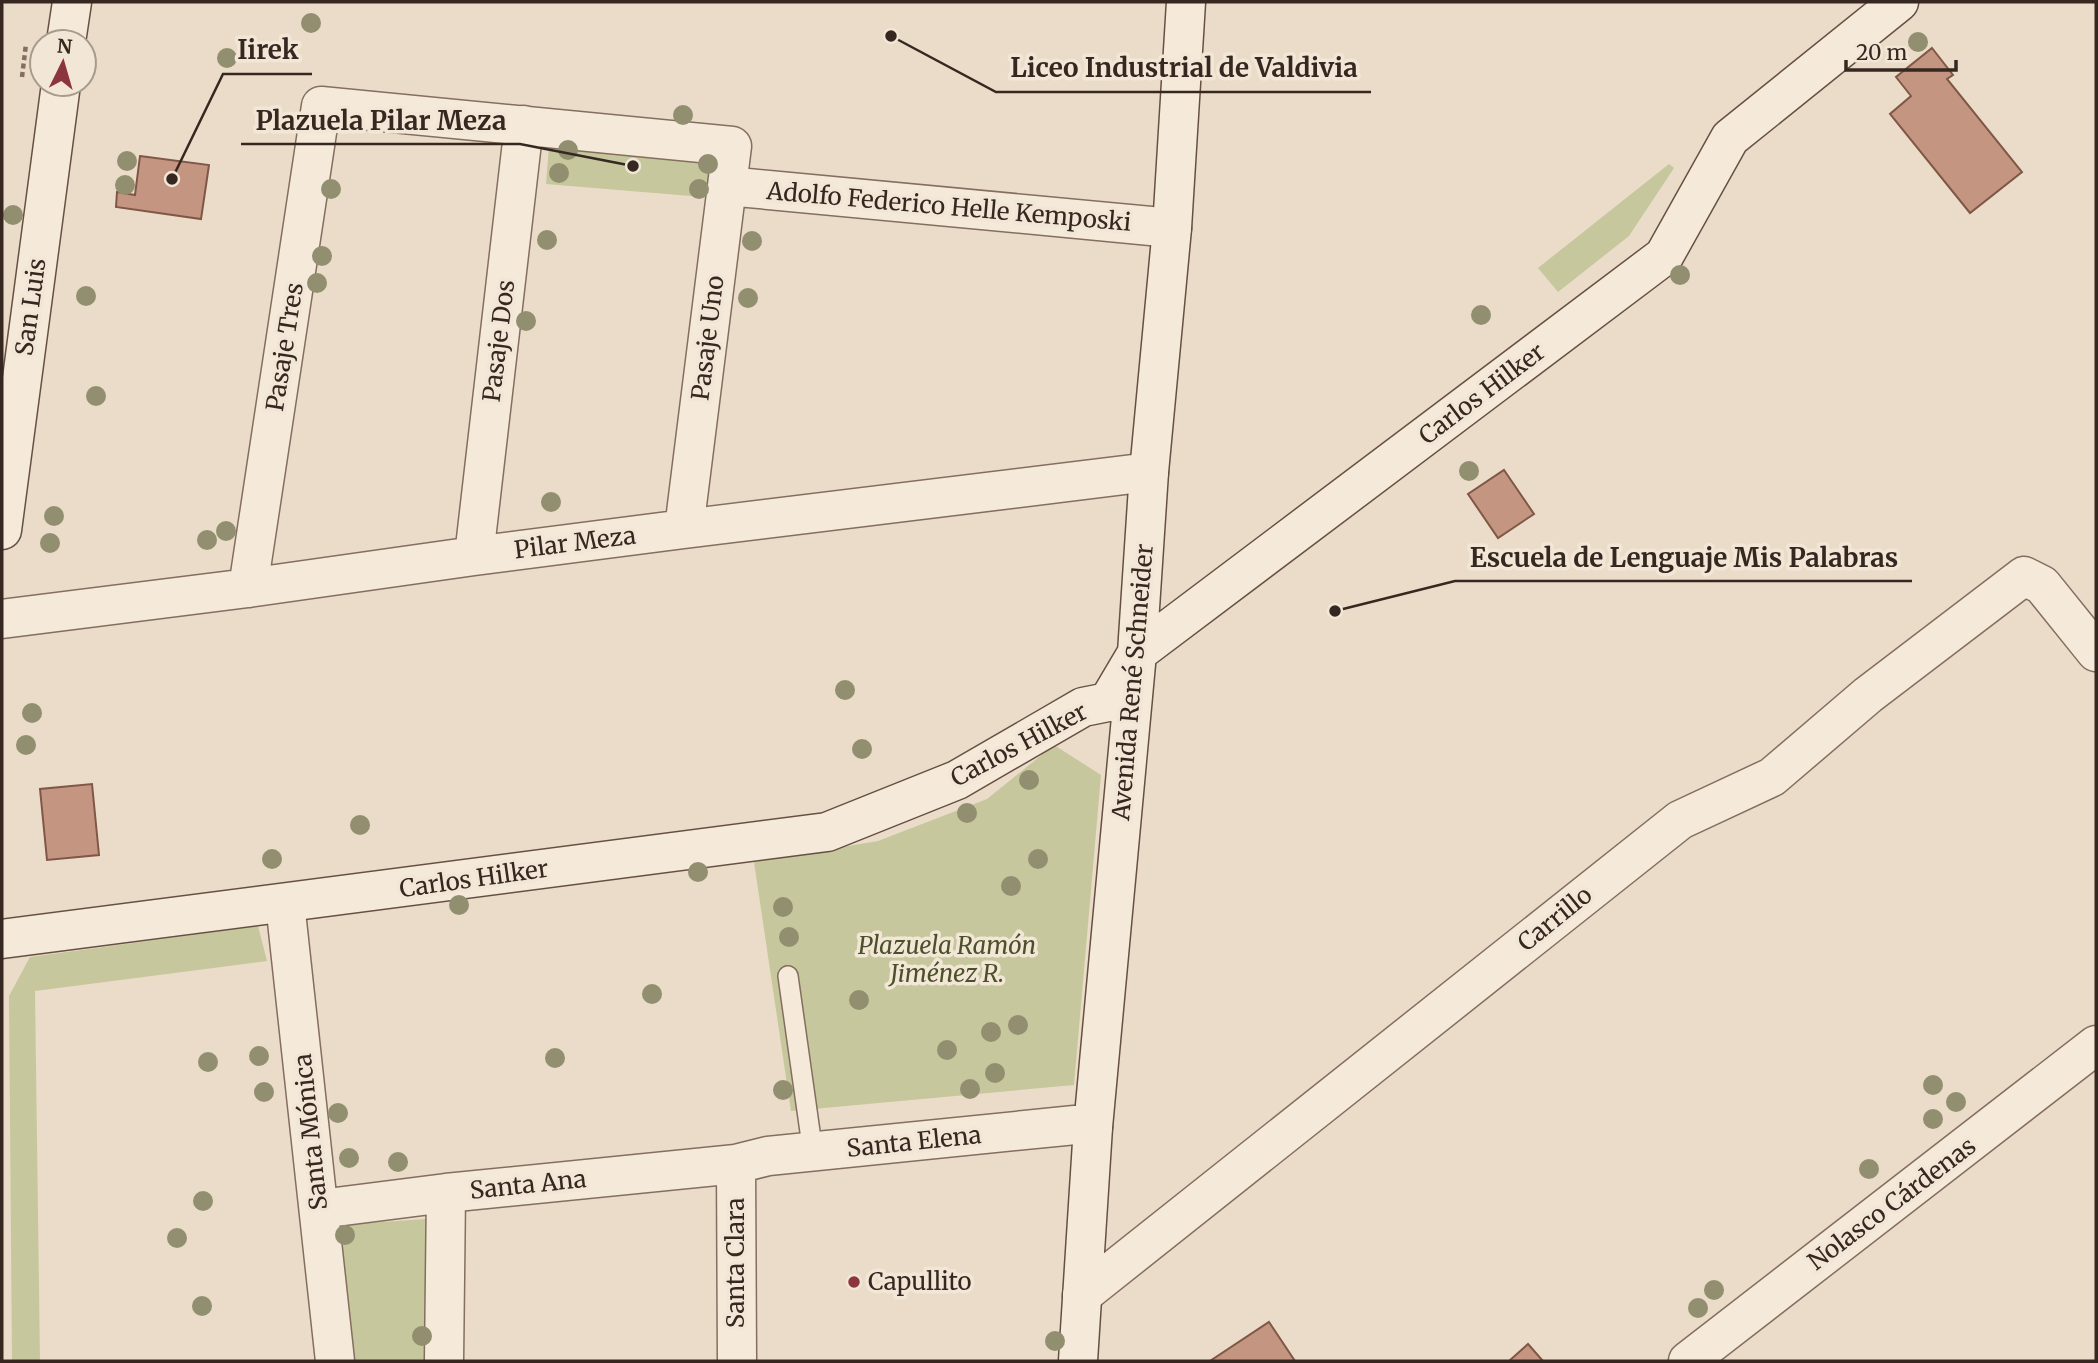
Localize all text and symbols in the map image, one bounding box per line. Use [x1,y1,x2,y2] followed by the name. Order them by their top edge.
[223,27,312,74] callout: Iirek
[28,28,98,98] north arrow
[1846,28,1956,72] scale bar
[56,33,73,59] text: N
[237,33,299,66] text: Iirek
[1856,39,1908,66] text: 20 m
[996,45,1371,92] callout: Liceo Industrial de Valdivia
[1010,51,1358,84] text: Liceo Industrial de Valdivia
[241,97,520,144] callout: Plazuela Pilar Meza
[256,104,506,137] text: Plazuela Pilar Meza
[764,175,1133,238] street label: Adolfo Federico Helle Kemposki
[8,256,53,358] street label: San Luis
[684,274,731,402] street label: Pasaje Uno
[476,278,521,404] street label: Pasaje Dos
[259,280,310,413] street label: Pasaje Tres
[1412,336,1551,451] street label: Carlos Hilker
[512,520,638,565] street label: Pilar Meza
[1455,534,1912,581] callout: Escuela de Lenguaje Mis Palabras
[1470,541,1898,574] text: Escuela de Lenguaje Mis Palabras
[1105,542,1160,823] street label: Avenida René Schneider
[945,696,1092,793] street label: Carlos Hilker
[398,853,551,904] street label: Carlos Hilker
[1511,879,1598,958] street label: Carrillo
[858,930,1036,989] park label: Plazuela Ramón Jiménez R.
[287,1052,334,1212] street label: Santa Mónica
[845,1119,983,1164] street label: Santa Elena
[1801,1130,1982,1277] street label: Nolasco Cárdenas
[468,1163,588,1206] street label: Santa Ana
[720,1198,751,1328] street label: Santa Clara
[868,1266,971,1297] place label: Capullito
[846,1274,862,1290] marker: Capullito

